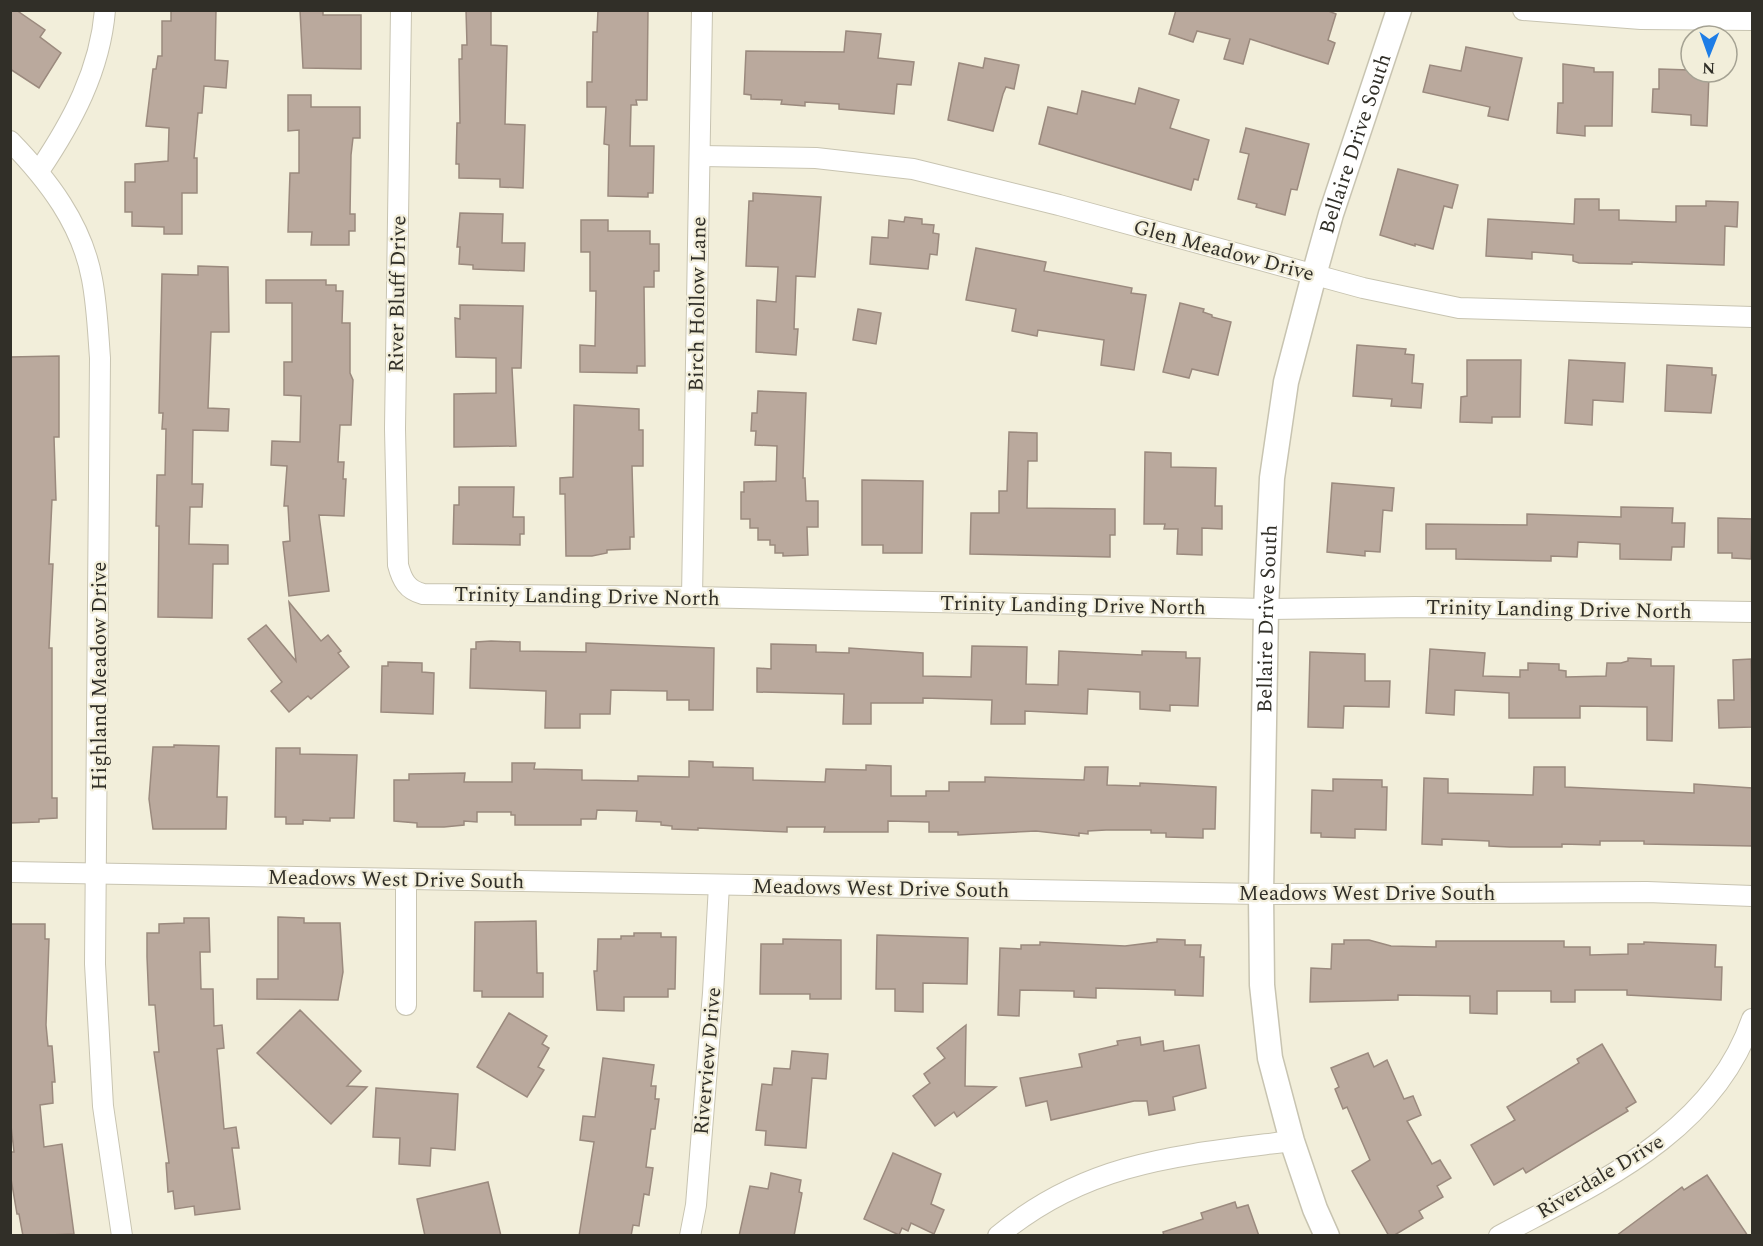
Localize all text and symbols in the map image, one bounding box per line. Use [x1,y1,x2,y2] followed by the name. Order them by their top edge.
[1679,24,1739,84] north arrow
[1311,50,1400,238] street label: Bellaire Drive South
[1702,56,1715,80] text: N
[1130,211,1318,291] street label: Glen Meadow Drive
[381,215,415,373] street label: River Bluff Drive
[680,216,716,392] street label: Birch Hollow Lane
[1249,524,1287,713] street label: Bellaire Drive South
[84,562,116,790] street label: Highland Meadow Drive
[454,579,720,615] street label: Trinity Landing Drive North
[940,588,1206,624] street label: Trinity Landing Drive North
[1426,592,1692,628] street label: Trinity Landing Drive North
[267,862,525,898] street label: Meadows West Drive South
[752,871,1010,907] street label: Meadows West Drive South
[1239,878,1495,910] street label: Meadows West Drive South
[686,986,730,1136] street label: Riverview Drive
[1531,1126,1670,1228] street label: Riverdale Drive

